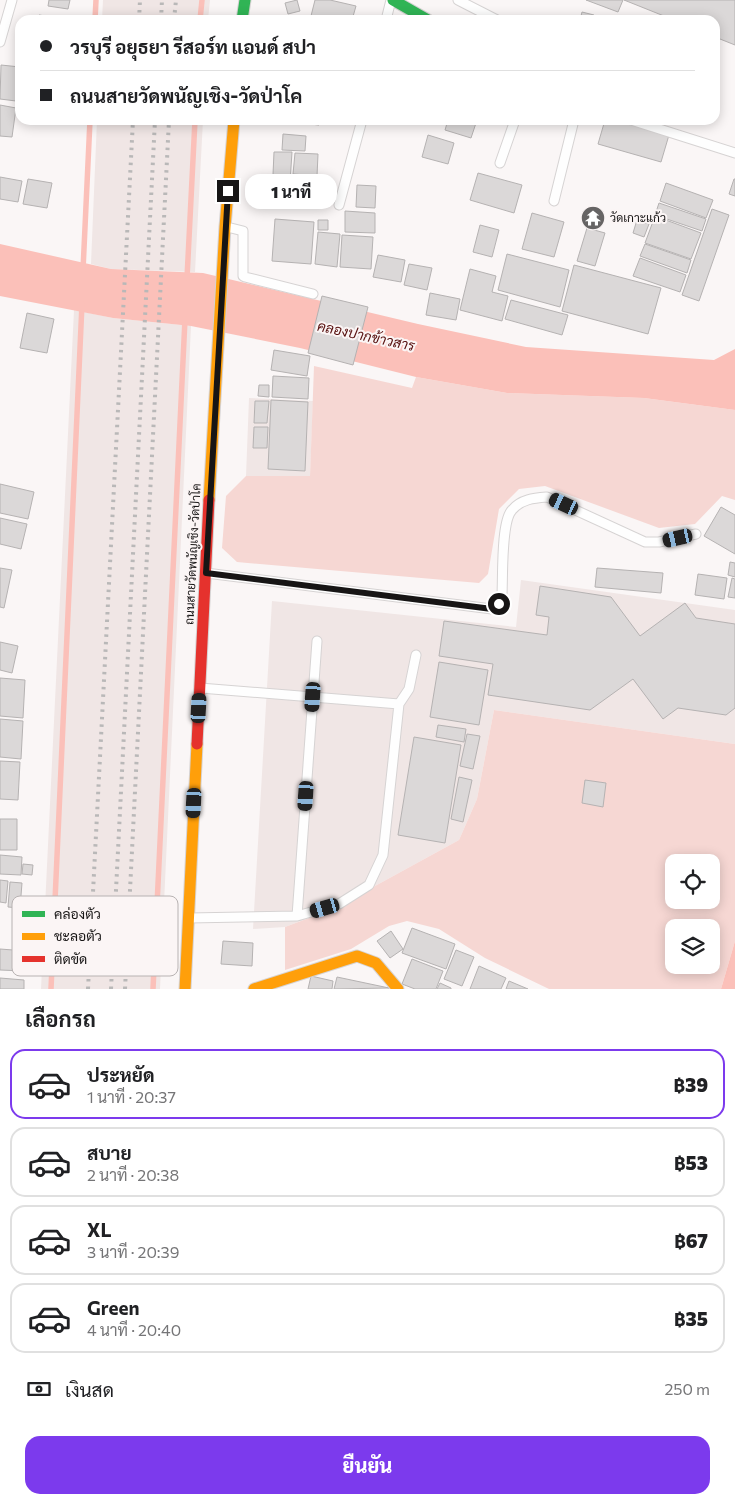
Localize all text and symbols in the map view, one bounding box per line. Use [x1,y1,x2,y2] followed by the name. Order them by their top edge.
[70,35,316,58] text: วรบุรี อยุธยา รีสอร์ท แอนด์ สปา
[70,84,302,107] text: ถนนสายวัดพนัญเชิง-วัดป่าโค
[246,174,338,208] callout: 1 นาที
[217,180,239,202] route end
[271,182,311,201] text: 1 นาที
[580,205,606,231] temple icon: วัดเกาะแก้ว
[610,210,666,224] place label: วัดเกาะแก้ว
[316,317,418,354] water label: คลองปากข้าวสาร
[181,483,204,625] street label: ถนนสายวัดพนัญเชิง-วัดป่าโค
[547,491,580,517] car
[661,527,694,549] car
[488,593,510,615] route start
[304,682,321,712] car
[190,693,207,723] car
[297,781,314,811] car
[185,788,202,818] car
[665,854,720,974] map controls
[665,854,720,909] button: locate
[12,896,178,976] legend
[308,897,341,919] car
[54,905,101,922] text: คล่องตัว
[665,919,720,974] button: layers
[54,927,102,944] text: ชะลอตัว
[54,950,87,967] text: ติดขัด
[25,1005,96,1032] text: เลือกรถ
[27,1062,72,1107] icon: car
[87,1063,155,1086] text: ประหยัด
[673,1073,708,1096] text: ฿39
[87,1087,176,1106] text: 1 นาที · 20:37
[27,1140,72,1185] icon: car
[87,1141,132,1164] text: สบาย
[674,1151,708,1174] text: ฿53
[87,1165,179,1184] text: 2 นาที · 20:38
[27,1218,72,1263] icon: car
[87,1218,112,1241] text: XL
[674,1229,708,1252] text: ฿67
[87,1242,179,1261] text: 3 นาที · 20:39
[27,1296,72,1341] icon: car
[87,1296,139,1319] text: Green
[674,1307,708,1330] text: ฿35
[87,1320,181,1339] text: 4 นาที · 20:40
[25,1375,53,1403] icon: cash
[65,1378,114,1401] text: เงินสด
[664,1379,710,1398] text: 250 m
[25,1436,710,1494] button: ยืนยัน

